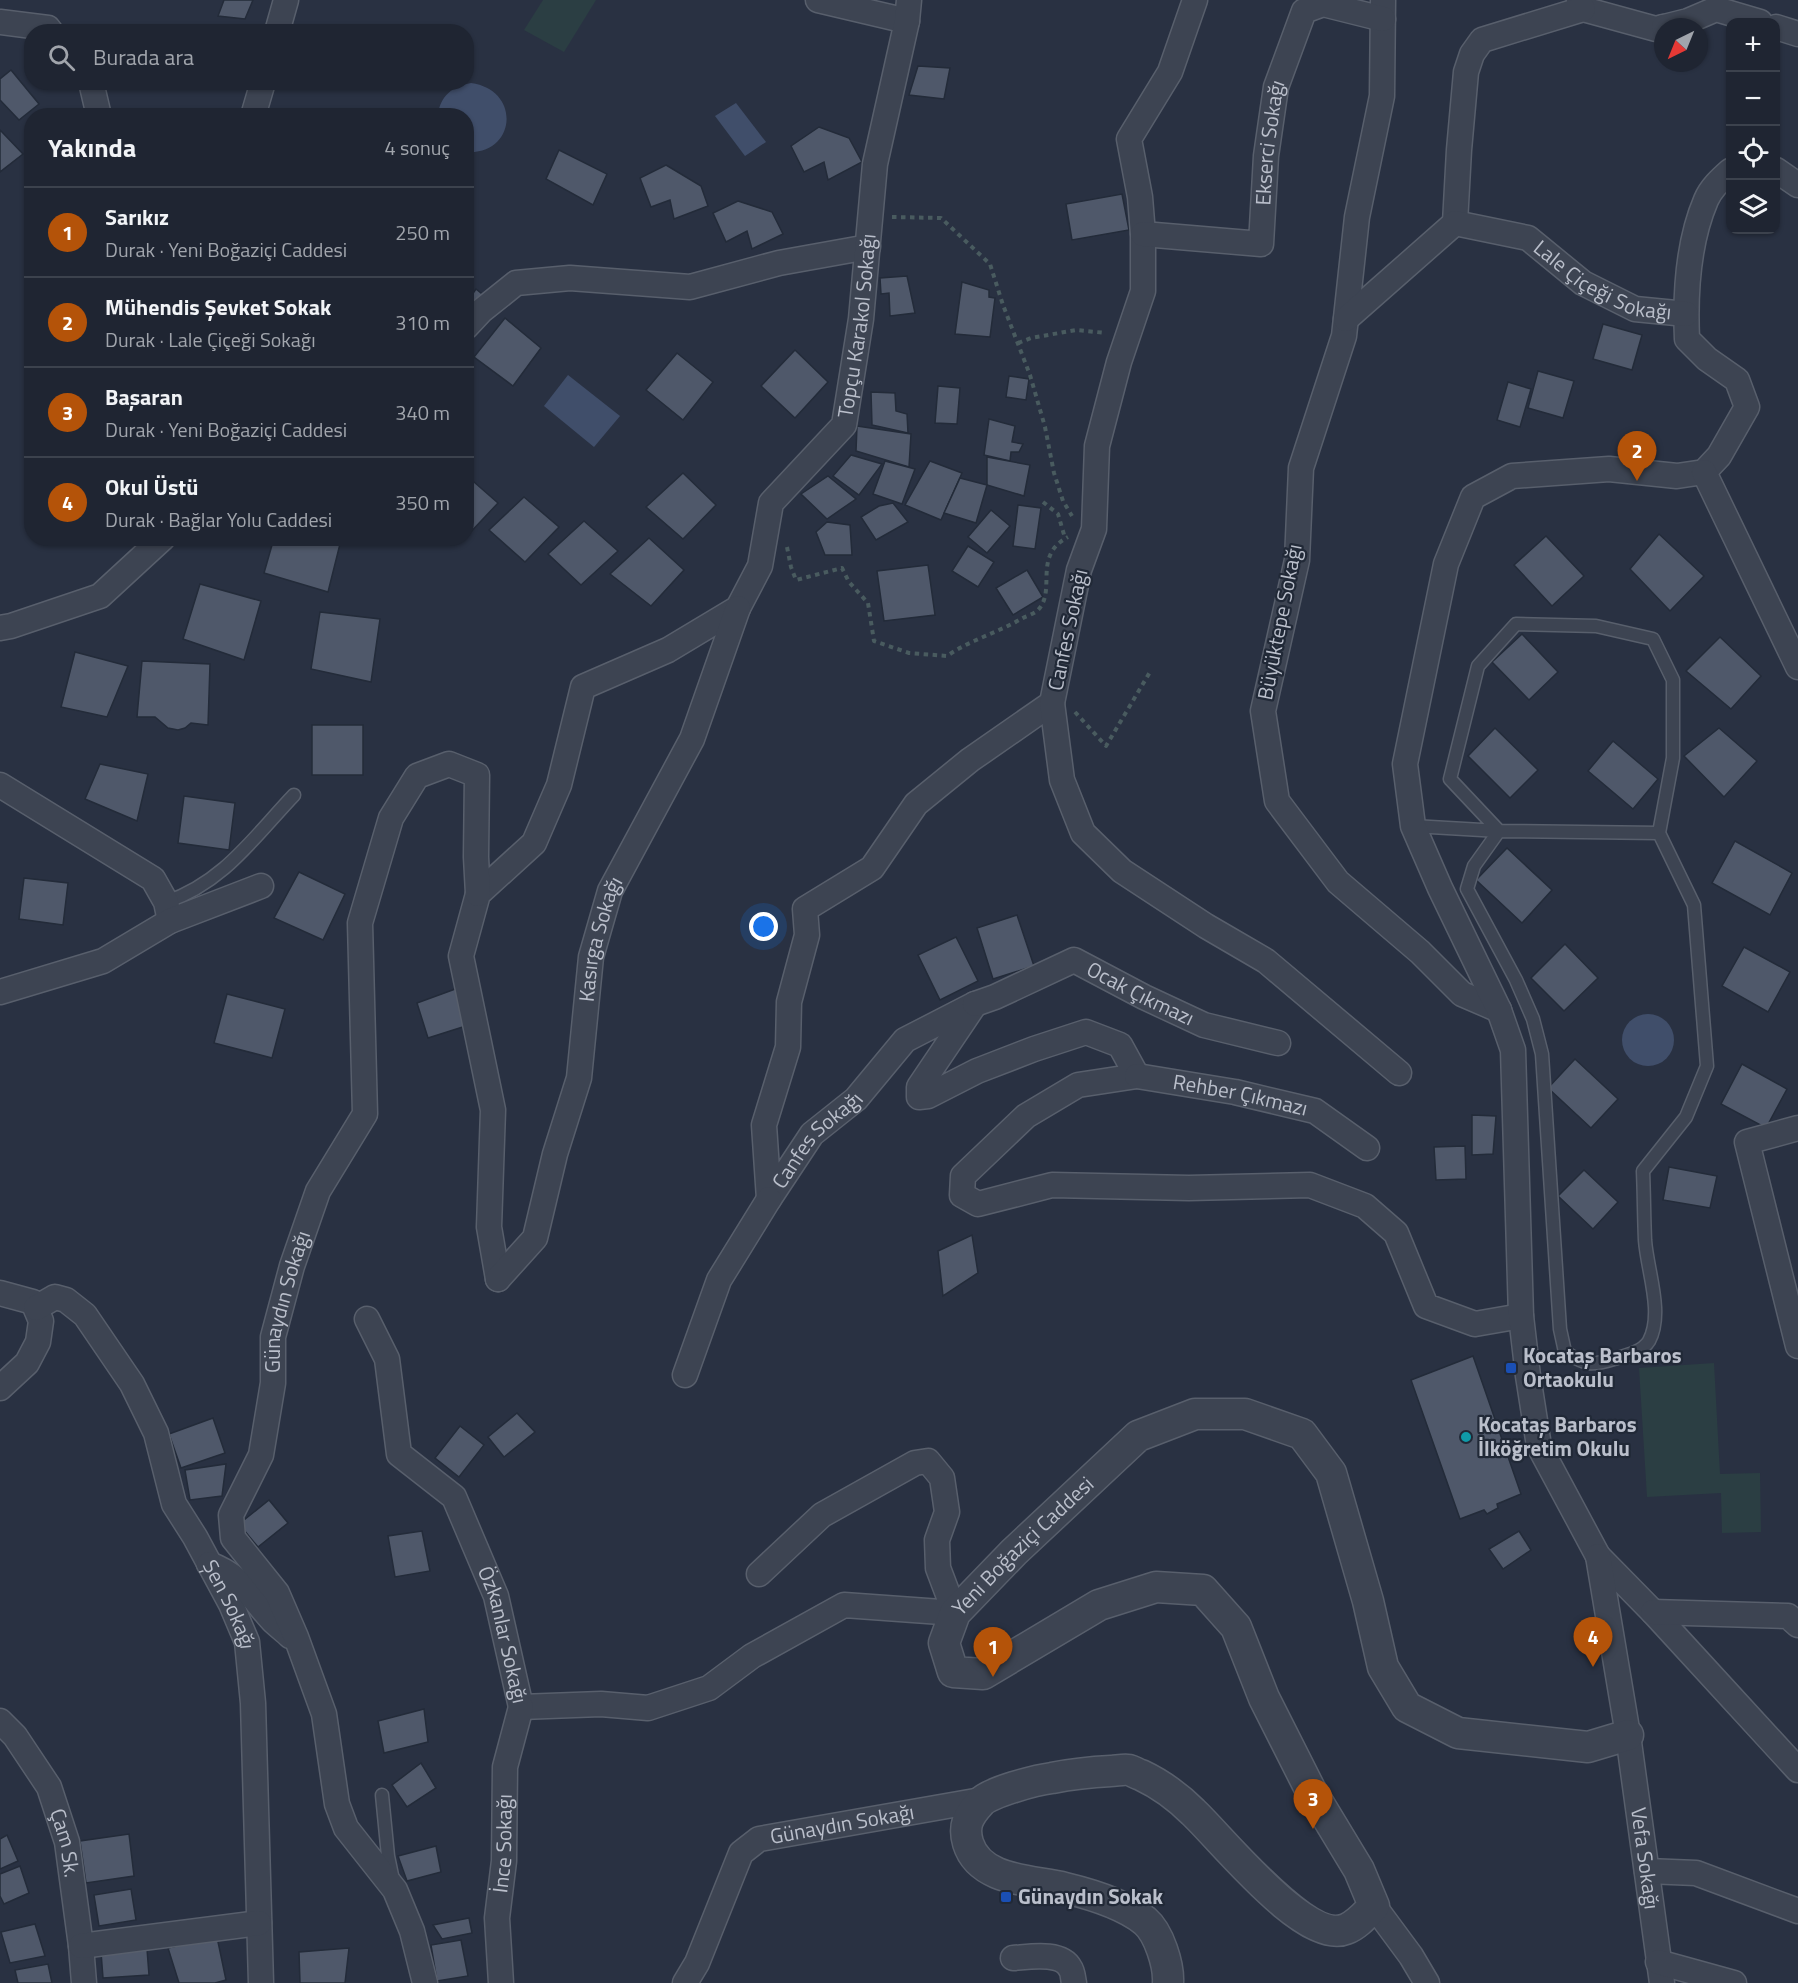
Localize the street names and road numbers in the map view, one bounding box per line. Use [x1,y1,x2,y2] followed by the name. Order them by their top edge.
[1246,75,1292,206] street label: Ekserci Sokağı
[828,232,884,420] street label: Topçu Karakol Sokağı
[1527,232,1673,327] street label: Lale Çiçeği Sokağı
[1248,541,1310,702] street label: Büyüktepe Sokağı
[1039,566,1095,693] street label: Canfes Sokağı
[570,870,630,1003] street label: Kasırga Sokağı
[1081,953,1200,1033] street label: Ocak Çıkmazı
[1171,1065,1311,1124] street label: Rehber Çıkmazı
[763,1085,870,1195] street label: Canfes Sokağı
[256,1226,318,1373] street label: Günaydın Sokağı
[944,1468,1100,1623] street label: Yeni Boğaziçi Caddesi
[195,1553,265,1650] street label: Şen Sokağı
[470,1561,537,1706] street label: Özkanlar Sokağı
[483,1794,520,1895] street label: İnce Sokağı
[767,1795,917,1852] street label: Günaydın Sokağı
[42,1804,89,1879] street label: Çam Sk.
[1623,1805,1669,1911] street label: Vefa Sokağı

